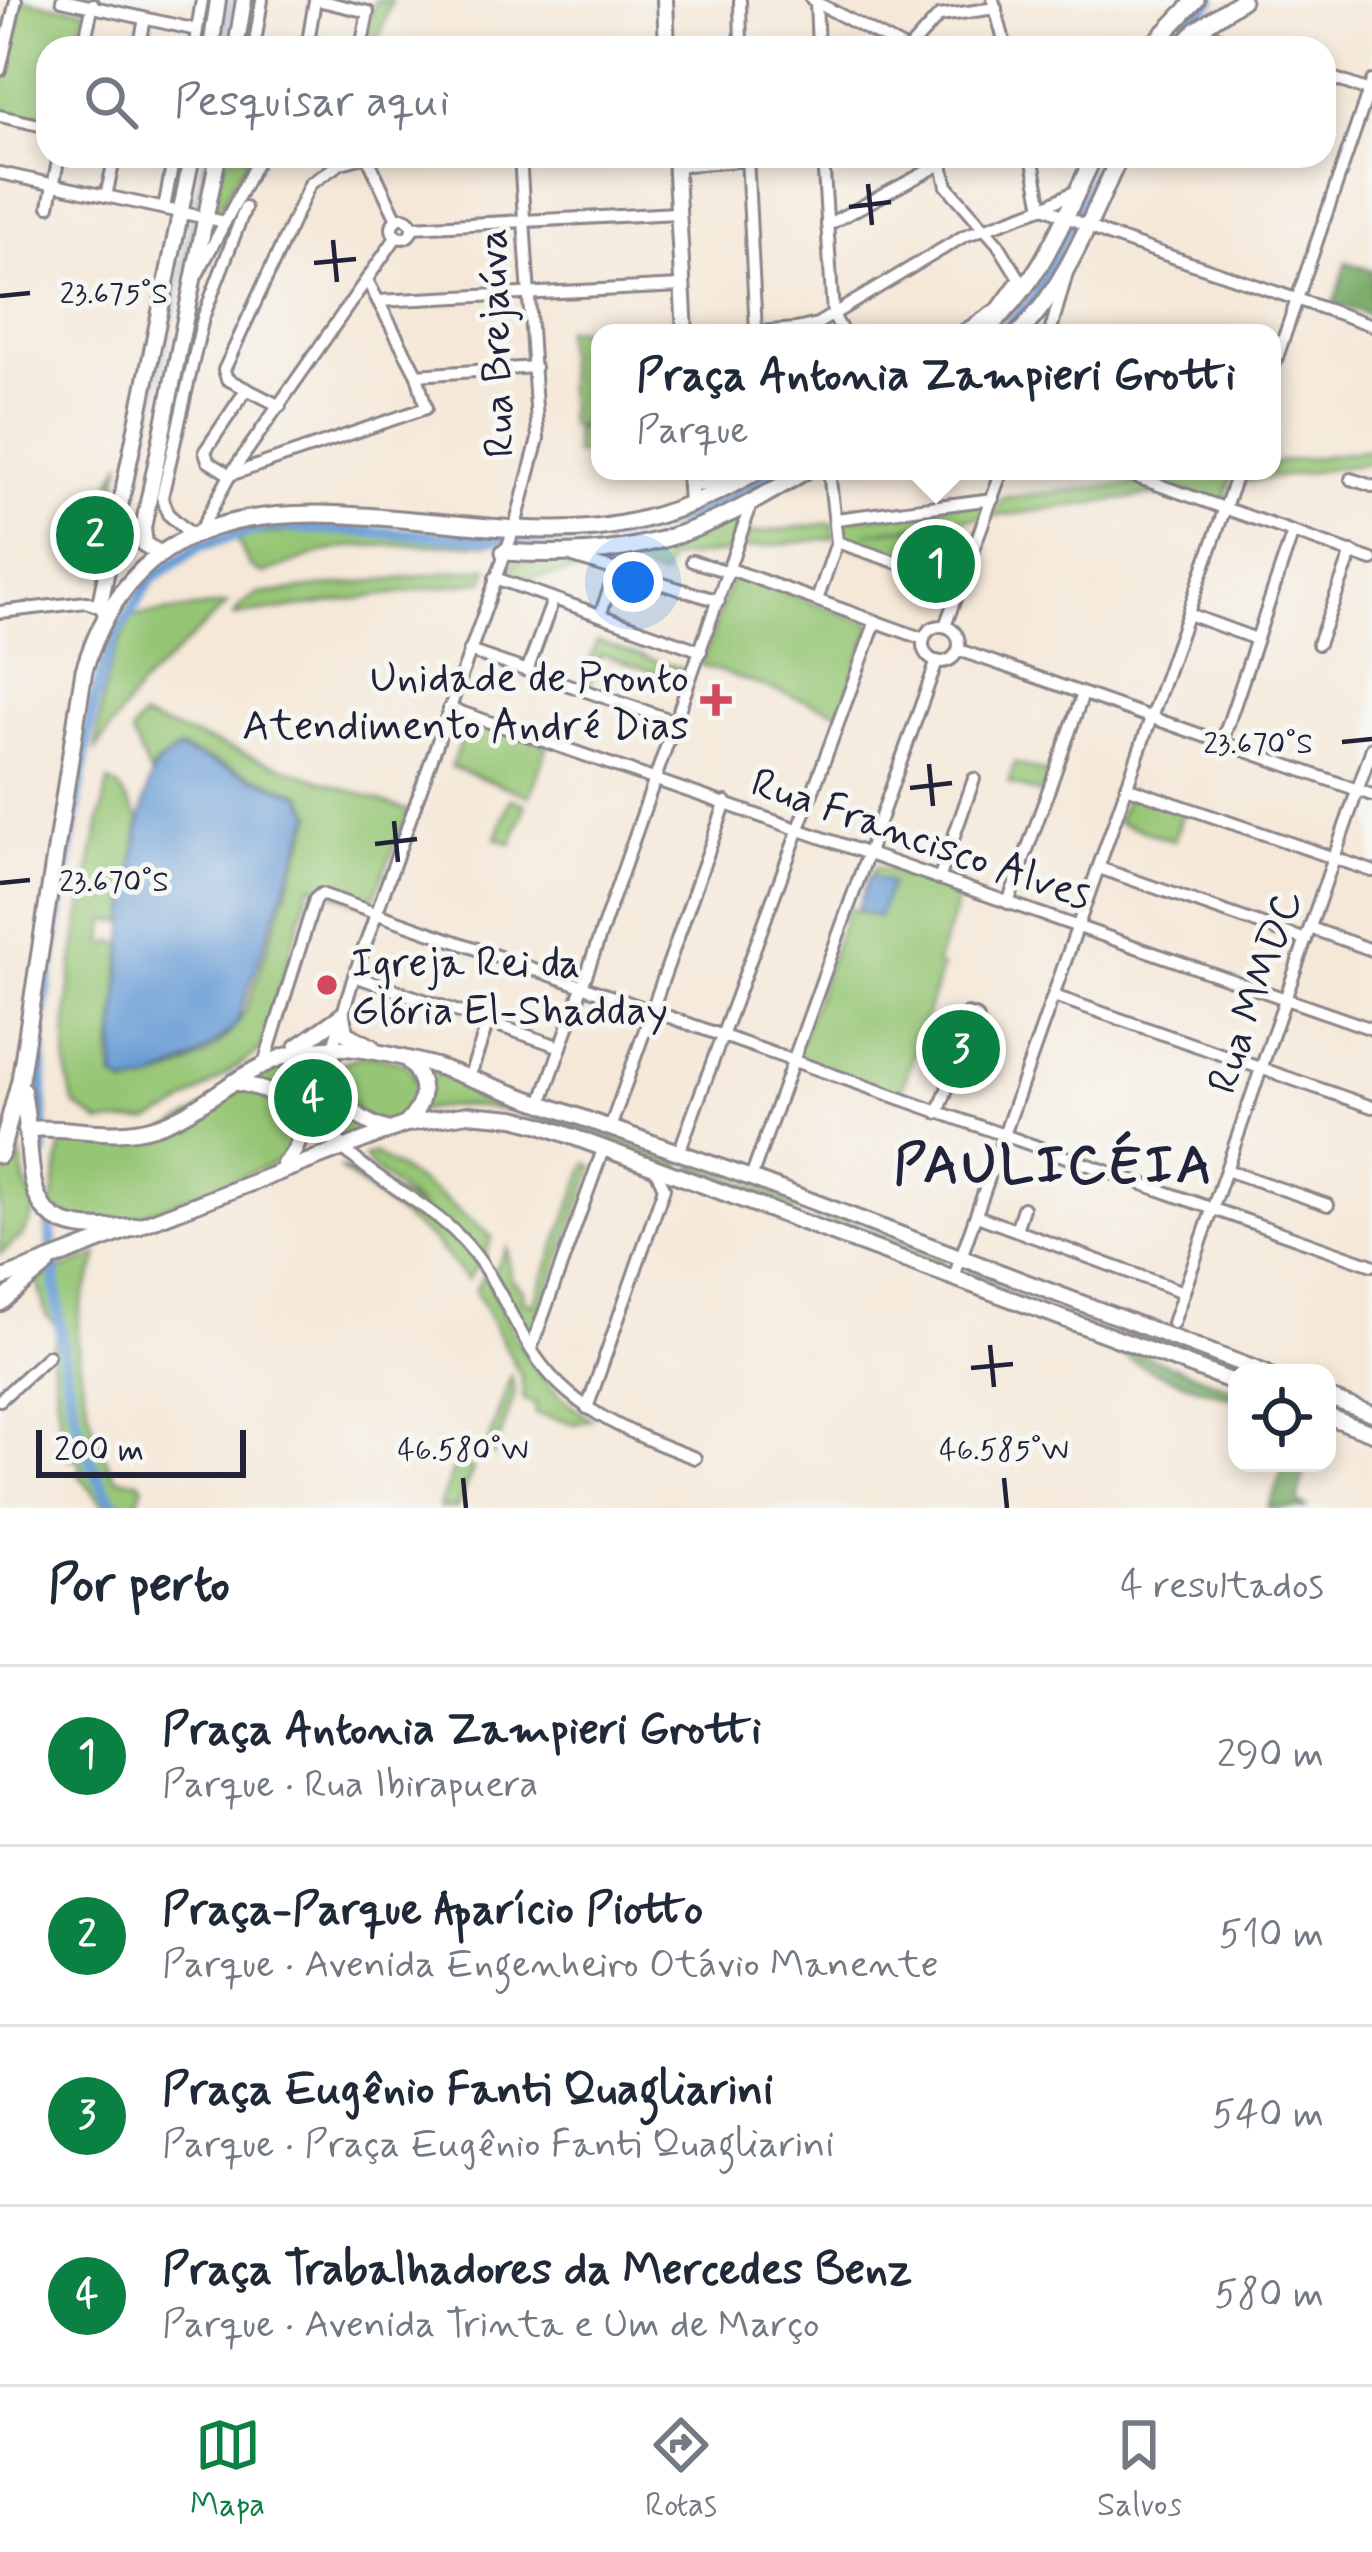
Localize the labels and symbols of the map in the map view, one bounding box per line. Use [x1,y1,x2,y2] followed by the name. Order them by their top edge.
[466,227,529,459] street label: Rua Brejaúva
[60,275,168,314] text: 23.675°S
[56,490,134,580] pin: 2
[897,519,975,609] pin: 1
[603,552,663,612] your location
[242,652,689,755] place label: Unidade de Pronto Atendimento André Dias
[700,684,732,716] marker: Unidade de Pronto Atendimento André Dias
[1203,725,1313,764] text: 23.670°S
[744,756,1098,924] street label: Rua Francisco Alves
[59,863,169,902] text: 23.670°S
[1196,883,1317,1101] street label: Rua MMDC
[351,937,668,1040] place label: Igreja Rei da Glória El-Shadday
[314,972,340,998] marker: Igreja Rei da Glória El-Shadday
[922,1004,1000,1094] pin: 3
[274,1053,352,1143] pin: 4
[894,1130,1214,1203] district label: PAULICÉIA
[36,1424,246,1477] scale bar
[398,1431,528,1470] text: 46.580°W
[939,1431,1069,1470] text: 46.585°W

